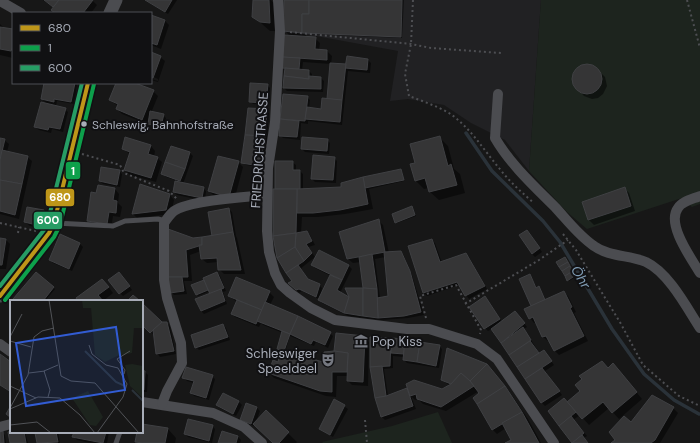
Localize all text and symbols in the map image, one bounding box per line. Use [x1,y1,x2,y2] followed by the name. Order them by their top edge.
[12,12,152,84] legend
[48,20,71,36] text: 680
[48,40,52,56] text: 1
[48,60,72,76] text: 600
[247,91,272,209] street label: FRIEDRICHSTRASSE
[92,117,234,133] place label: Schleswig, Bahnhofstraße
[79,119,89,129] marker: Schleswig, Bahnhofstraße
[65,161,81,180] line badge: 1
[71,164,75,178] text: 1
[45,188,75,207] line badge: 680
[49,190,71,204] text: 680
[33,211,63,230] line badge: 600
[37,213,59,227] text: 600
[567,262,595,293] water label: Öhr
[10,300,143,433] inset map
[353,333,369,349] museum icon: Pop Kiss
[372,333,422,350] place label: Pop Kiss
[246,345,317,377] place label: Schleswiger Speeldeel
[320,352,336,368] theatre icon: Schleswiger Speeldeel

